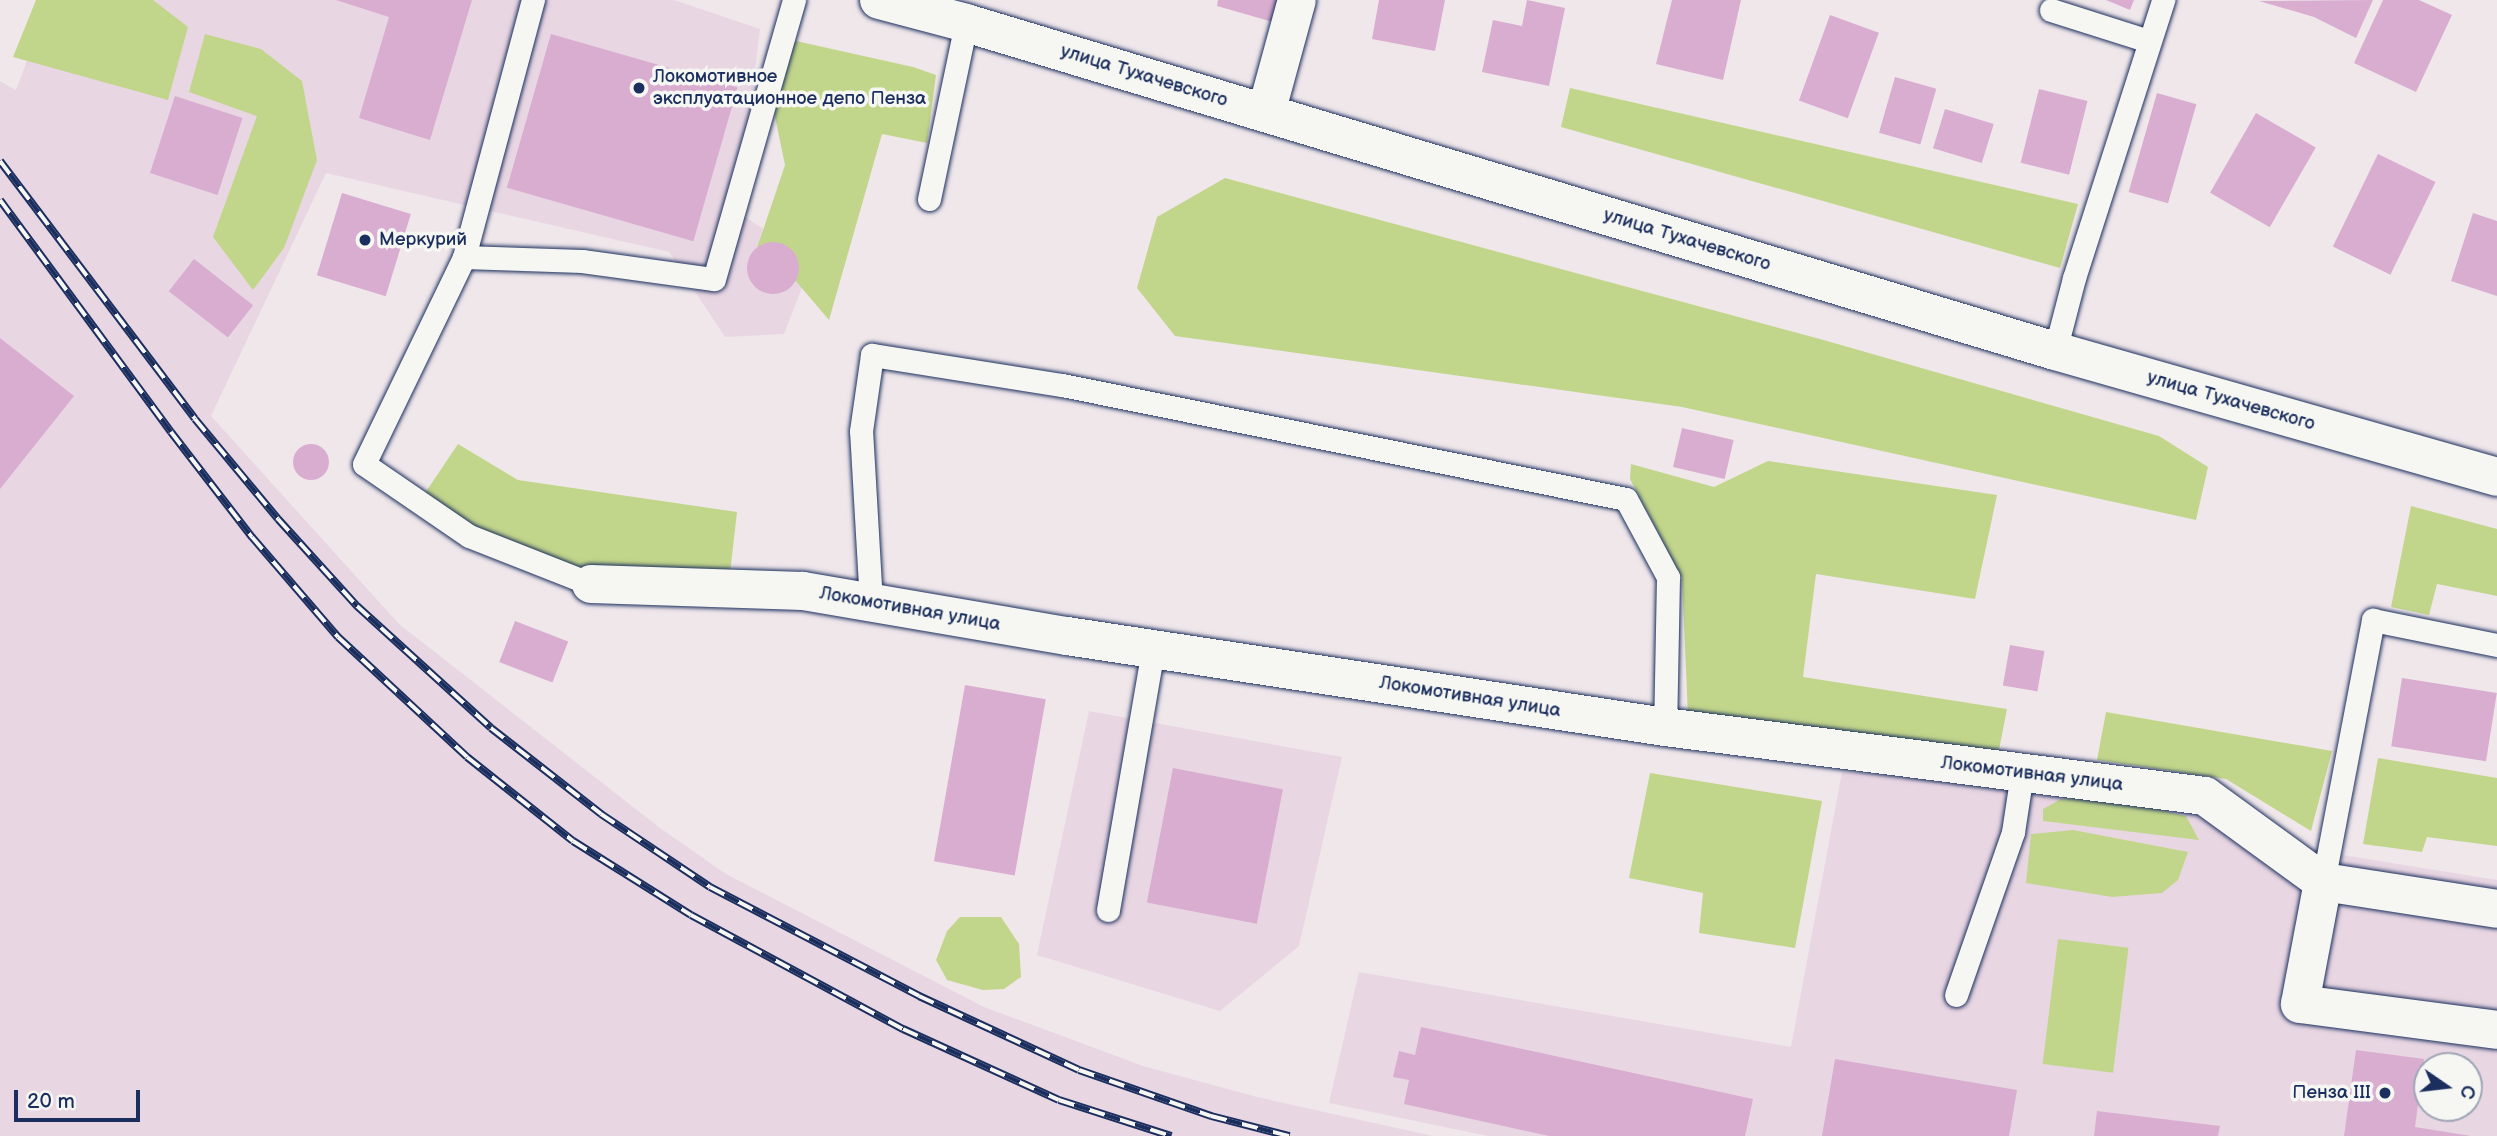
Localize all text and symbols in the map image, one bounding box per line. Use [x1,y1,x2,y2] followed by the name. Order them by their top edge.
[1058,40,1230,112] street label: улица Тухачевского
[653,66,926,110] place label: Локомотивное эксплуатационное депо Пенза
[631,80,647,96] marker: Локомотивное эксплуатационное депо Пенза
[1601,204,1773,276] street label: улица Тухачевского
[379,229,467,251] place label: Меркурий
[357,232,373,248] marker: Меркурий
[2145,366,2317,436] street label: улица Тухачевского
[818,582,1002,636] street label: Локомотивная улица
[1378,671,1562,723] street label: Локомотивная улица
[1940,752,2124,796] street label: Локомотивная улица
[2413,1052,2483,1122] north arrow
[18,1076,144,1120] scale bar
[2292,1082,2371,1104] place label: Пенза III
[2454,1083,2480,1101] text: С
[2377,1085,2393,1101] marker: Пенза III
[27,1089,75,1114] text: 20 m

